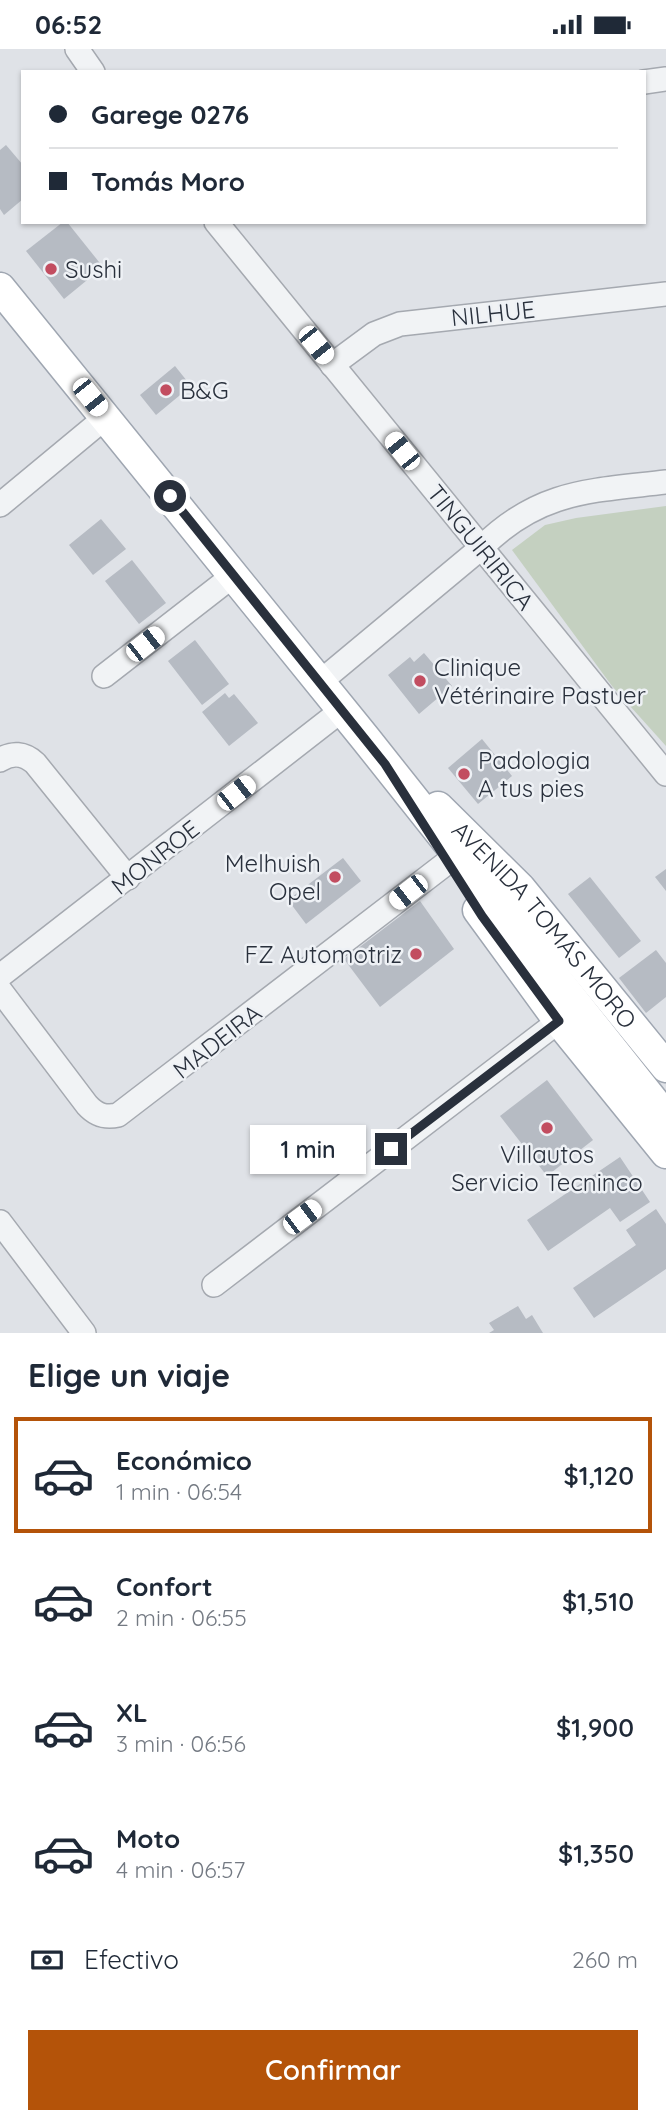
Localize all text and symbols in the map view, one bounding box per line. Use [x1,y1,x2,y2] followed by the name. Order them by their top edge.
[35,8,102,41] text: 06:52
[91,98,249,131] text: Garege 0276
[91,165,245,198] text: Tomás Moro
[65,254,122,284] place label: Sushi
[43,261,59,277] marker: Sushi
[450,294,536,332] street label: NILHUE
[295,322,338,368] car
[69,374,112,420] car
[180,375,229,405] place label: B&G
[158,382,174,398] marker: B&G
[381,428,424,474] car
[421,478,541,616] street label: TINGUIRIRICA
[154,480,186,512] route start
[122,623,169,665] car
[434,652,646,710] place label: Clinique Vétérinaire Pastuer
[412,673,428,689] marker: Clinique Vétérinaire Pastuer
[478,745,590,803] place label: Padologia A tus pies
[456,766,472,782] marker: Padologia A tus pies
[213,772,260,814] car
[105,813,205,901] street label: MONROE
[446,815,643,1034] street label: AVENIDA TOMÁS MORO
[225,848,321,906] place label: Melhuish Opel
[327,869,343,885] marker: Melhuish Opel
[385,871,432,913] car
[245,939,402,969] place label: FZ Automotriz
[408,946,424,962] marker: FZ Automotriz
[167,997,267,1085] street label: MADEIRA
[539,1120,555,1136] marker: Villautos Servicio Tecninco
[251,1125,366,1173] callout: 1 min
[375,1133,407,1165] route end
[280,1135,336,1164] text: 1 min
[451,1139,643,1197] place label: Villautos Servicio Tecninco
[279,1196,326,1238] car
[28,1355,230,1395] text: Elige un viaje
[32,1444,95,1507] icon: car
[116,1444,252,1477] text: Económico
[564,1459,634,1492] text: $1,120
[116,1477,242,1506] text: 1 min · 06:54
[32,1570,95,1633] icon: car
[116,1570,213,1603] text: Confort
[562,1585,634,1618] text: $1,510
[116,1603,247,1632] text: 2 min · 06:55
[32,1696,95,1759] icon: car
[116,1696,148,1729] text: XL
[556,1711,634,1744] text: $1,900
[116,1729,246,1758] text: 3 min · 06:56
[32,1822,95,1885] icon: car
[116,1822,180,1855] text: Moto
[558,1837,634,1870] text: $1,350
[116,1855,245,1884] text: 4 min · 06:57
[28,1941,66,1979] icon: cash
[84,1943,179,1976] text: Efectivo
[572,1945,638,1974] text: 260 m
[28,2030,638,2110] button: Confirmar

